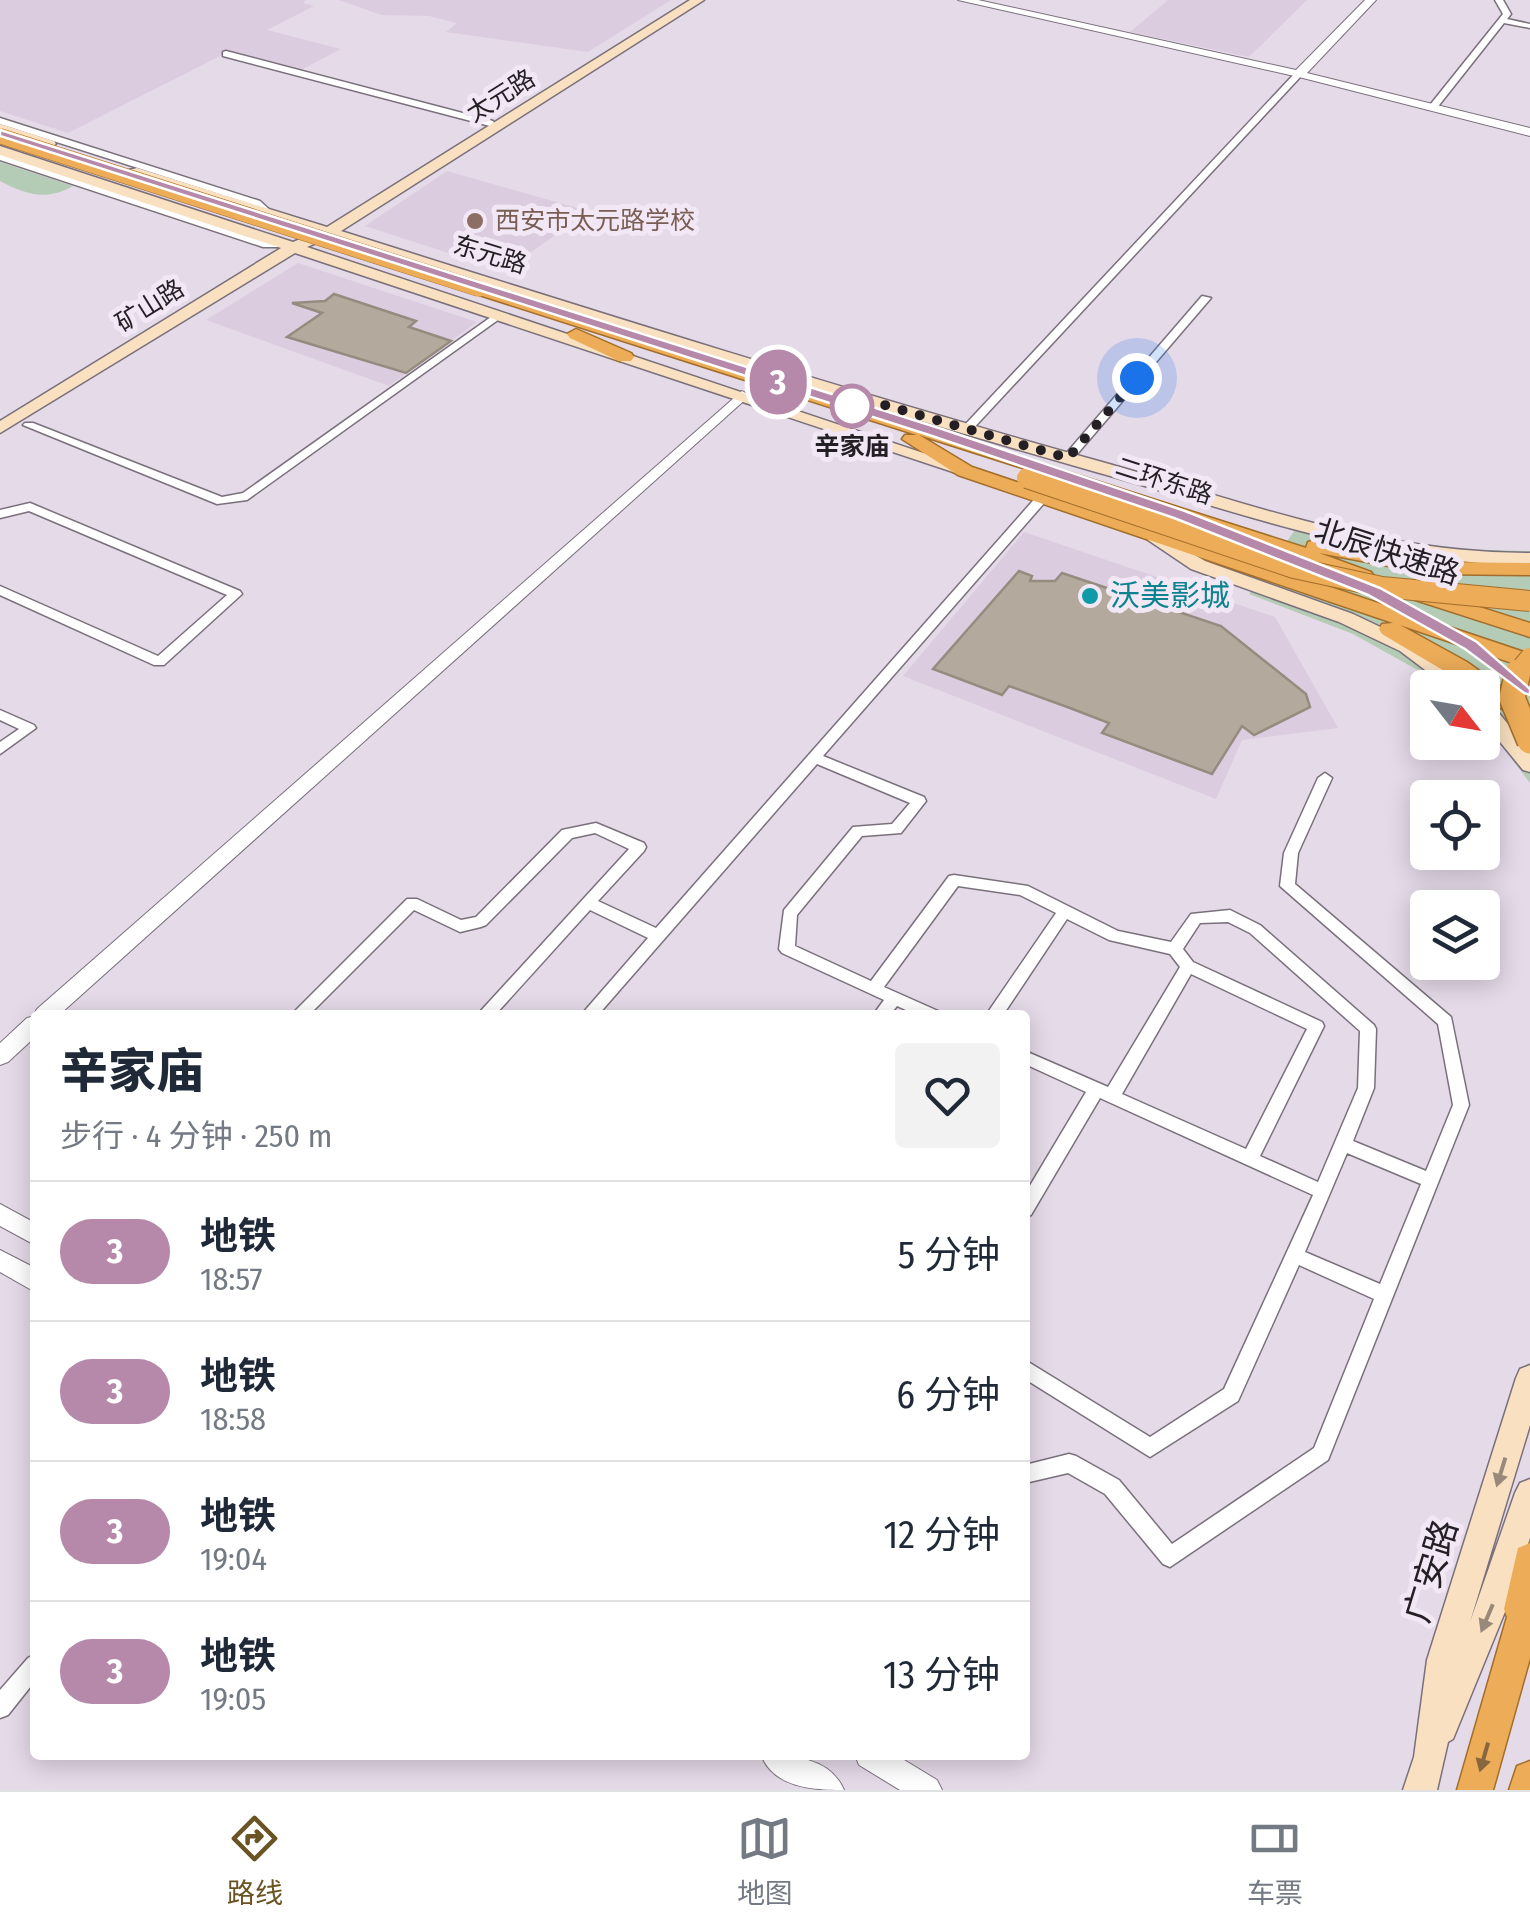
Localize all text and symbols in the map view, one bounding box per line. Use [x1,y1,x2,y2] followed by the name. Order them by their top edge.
[461,63,541,129] street label: 太元路
[495,206,695,236] place label: 西安市太元路学校
[464,210,486,232] marker: 西安市太元路学校
[450,230,530,280] street label: 东元路
[110,273,190,339] street label: 矿山路
[746,350,810,414] line badge: 3
[1112,353,1162,403] your location
[770,361,786,403] text: 3
[831,385,873,427] marker: 辛家庙
[814,432,890,462] place label: 辛家庙
[1112,451,1216,511] street label: 二环东路
[1310,512,1464,592] street label: 北辰快速路
[1110,578,1230,614] place label: 沃美影城
[1079,585,1101,607] marker: 沃美影城
[1410,670,1500,760] north arrow
[1410,670,1500,980] map controls
[1410,780,1500,870] button: locate
[1410,890,1500,980] button: layers
[60,1043,204,1101] text: 辛家庙
[895,1043,1000,1148] button: heart
[60,1117,332,1155] text: 步行 · 4 分钟 · 250 m
[200,1213,276,1259] text: 地铁
[107,1230,123,1272] text: 3
[898,1232,1000,1278] text: 5 分钟
[200,1260,262,1298] text: 18:57
[200,1353,276,1399] text: 地铁
[107,1370,123,1412] text: 3
[896,1372,1000,1418] text: 6 分钟
[200,1400,266,1438] text: 18:58
[1493,1457,1508,1487] one-way arrow
[200,1493,276,1539] text: 地铁
[107,1510,123,1552] text: 3
[883,1512,1000,1558] text: 12 分钟
[1396,1515,1466,1627] street label: 广安路
[200,1540,267,1578] text: 19:04
[1479,1603,1495,1633] one-way arrow
[200,1633,276,1679] text: 地铁
[107,1650,123,1692] text: 3
[883,1652,1000,1698] text: 13 分钟
[200,1680,266,1718] text: 19:05
[1476,1742,1492,1773] one-way arrow
[227,1811,283,1911] tab: 路线
[737,1811,793,1911] tab: 地图
[1247,1811,1303,1911] tab: 车票

